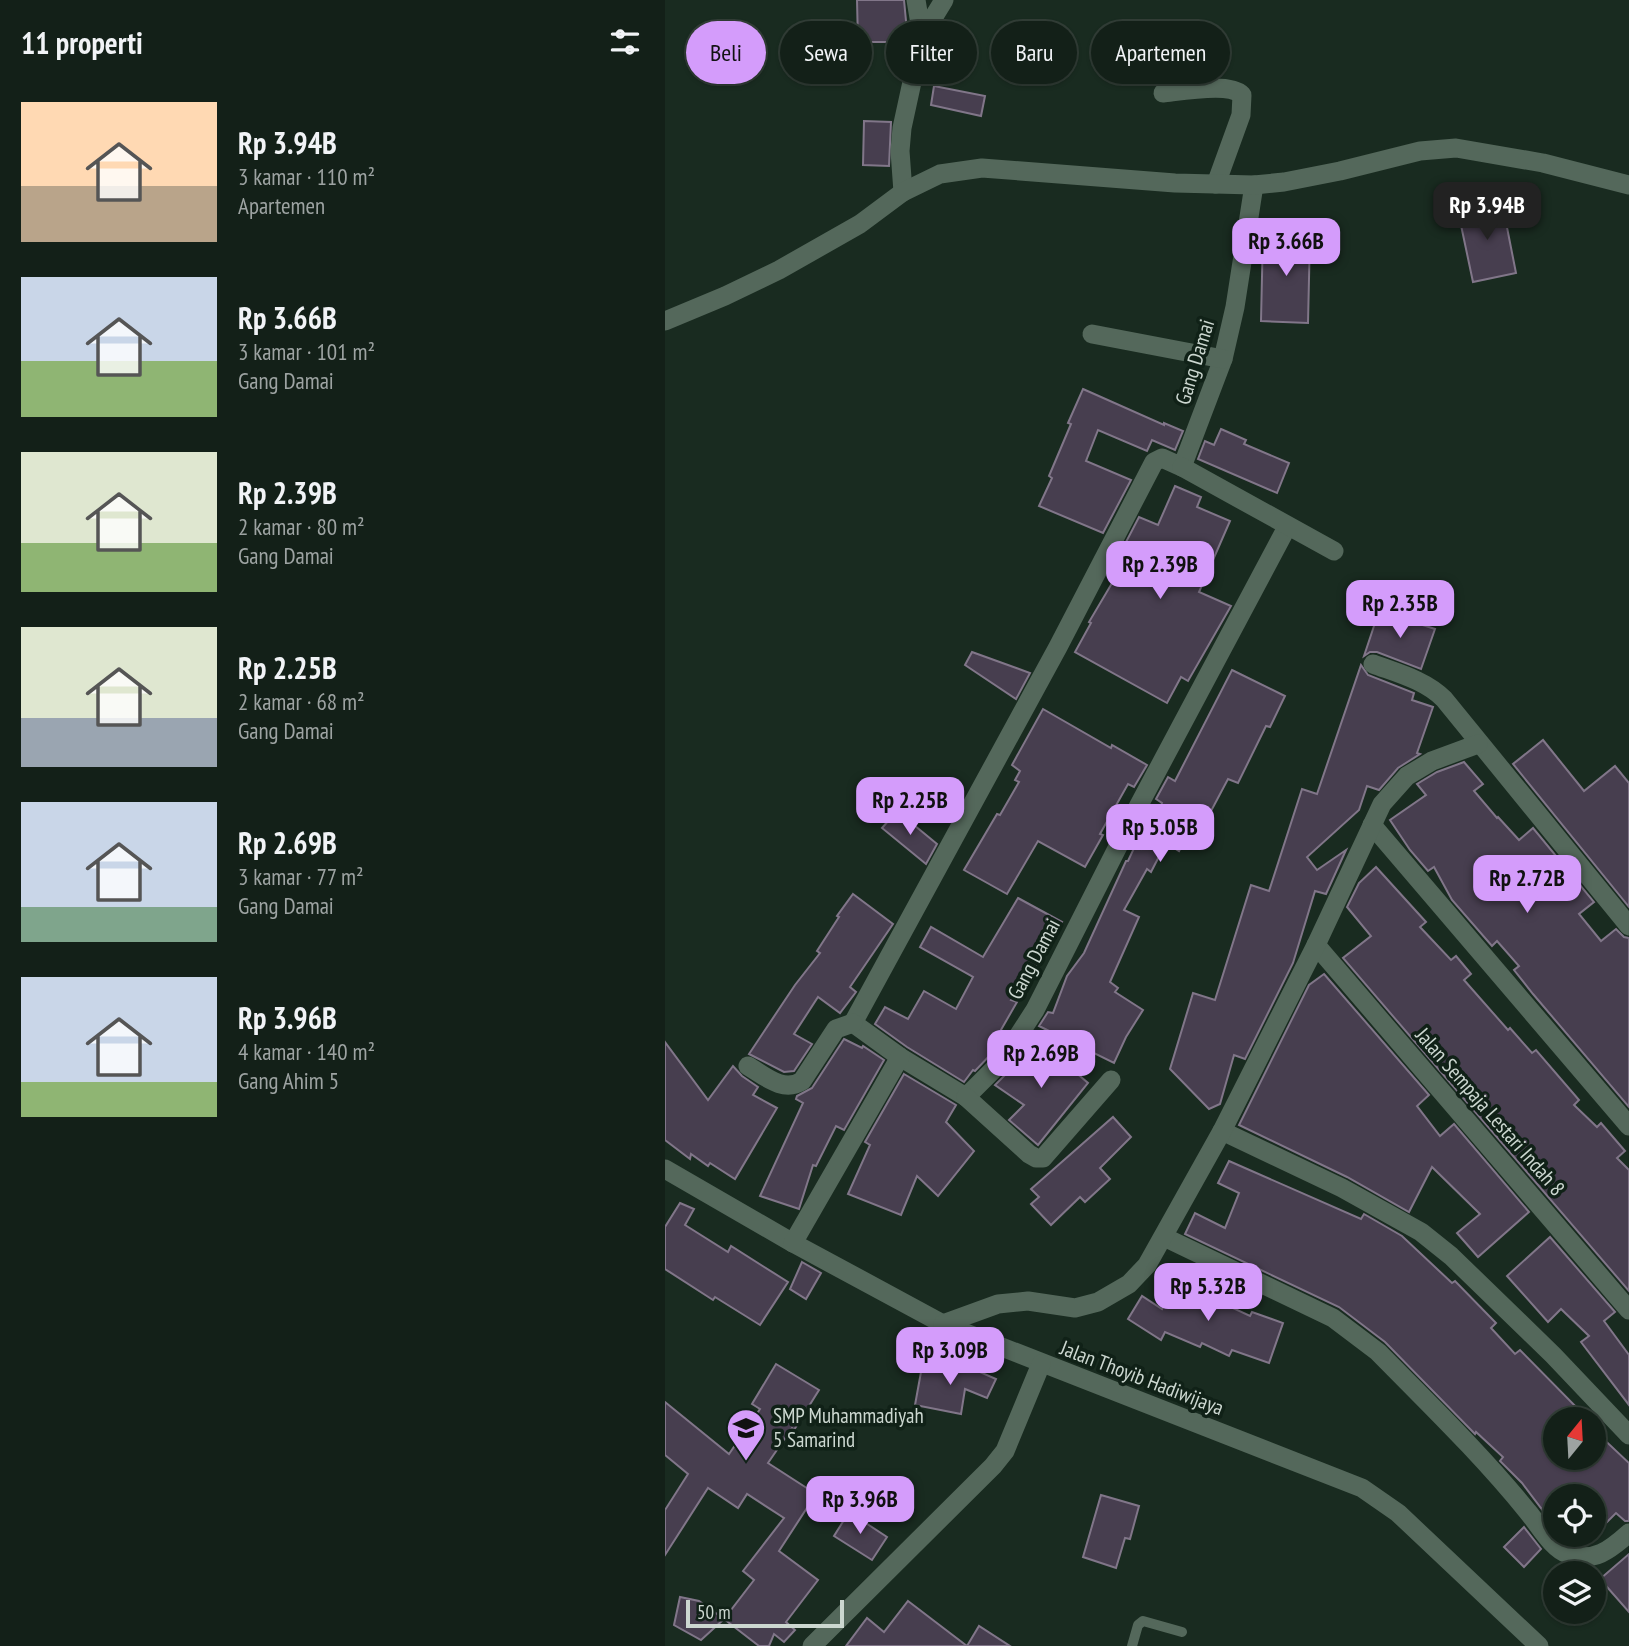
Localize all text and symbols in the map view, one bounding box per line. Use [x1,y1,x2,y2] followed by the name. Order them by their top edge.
[686,21,766,84] chip: Beli
[780,21,872,84] chip: Sewa
[886,21,977,84] chip: Filter
[991,21,1077,84] chip: Baru
[1091,21,1230,84] chip: Apartemen
[21,23,143,62] text: 11 properti
[606,23,644,61] icon: filters
[238,123,337,162] text: Rp 3.94B
[77,130,161,214] icon: home
[238,162,375,191] text: 3 kamar · 110 m²
[1415,182,1559,242] pin: Rp 3.94B
[1449,190,1525,219] text: Rp 3.94B
[238,191,325,220] text: Apartemen
[1214,218,1358,278] pin: Rp 3.66B
[1248,226,1324,255] text: Rp 3.66B
[238,298,337,337] text: Rp 3.66B
[77,305,161,389] icon: home
[1169,316,1220,408] street label: Gang Damai
[238,337,375,366] text: 3 kamar · 101 m²
[238,366,334,395] text: Gang Damai
[238,473,337,512] text: Rp 2.39B
[77,480,161,564] icon: home
[238,512,365,541] text: 2 kamar · 80 m²
[238,541,334,570] text: Gang Damai
[1088,542,1232,601] pin: Rp 2.39B
[1122,549,1198,578] text: Rp 2.39B
[1328,580,1472,640] pin: Rp 2.35B
[1362,588,1438,617] text: Rp 2.35B
[238,648,337,687] text: Rp 2.25B
[77,655,161,739] icon: home
[238,687,365,716] text: 2 kamar · 68 m²
[238,716,334,745] text: Gang Damai
[838,778,982,837] pin: Rp 2.25B
[872,785,948,814] text: Rp 2.25B
[1088,804,1232,864] pin: Rp 5.05B
[1122,812,1198,841] text: Rp 5.05B
[238,823,337,862] text: Rp 2.69B
[77,830,161,914] icon: home
[1455,856,1599,915] pin: Rp 2.72B
[238,862,364,891] text: 3 kamar · 77 m²
[1489,863,1565,892] text: Rp 2.72B
[238,891,334,920] text: Gang Damai
[1001,914,1066,1004] street label: Gang Damai
[238,998,337,1037] text: Rp 3.96B
[77,1005,161,1089] icon: home
[1409,1021,1571,1201] street label: Jalan Sempaja Lestari Indah 8
[969,1030,1113,1090] pin: Rp 2.69B
[238,1037,375,1066] text: 4 kamar · 140 m²
[1003,1038,1079,1067] text: Rp 2.69B
[238,1066,339,1095] text: Gang Ahim 5
[1136,1264,1280,1323] pin: Rp 5.32B
[1170,1271,1246,1300] text: Rp 5.32B
[878,1328,1022,1387] pin: Rp 3.09B
[1056,1334,1228,1421] street label: Jalan Thoyib Hadiwijaya
[912,1335,988,1364] text: Rp 3.09B
[773,1402,924,1453] place label: SMP Muhammadiyah 5 Samarind
[725,1407,767,1462] school or university icon: SMP Muhammadiyah 5 Samarind
[1543,1407,1607,1470] north arrow
[1543,1407,1606,1624] map controls
[788,1476,932,1536] pin: Rp 3.96B
[822,1484,898,1513] text: Rp 3.96B
[1543,1484,1606,1547] button: locate
[1543,1561,1606,1624] button: layers
[686,1597,843,1629] scale bar
[697,1600,731,1624] text: 50 m

